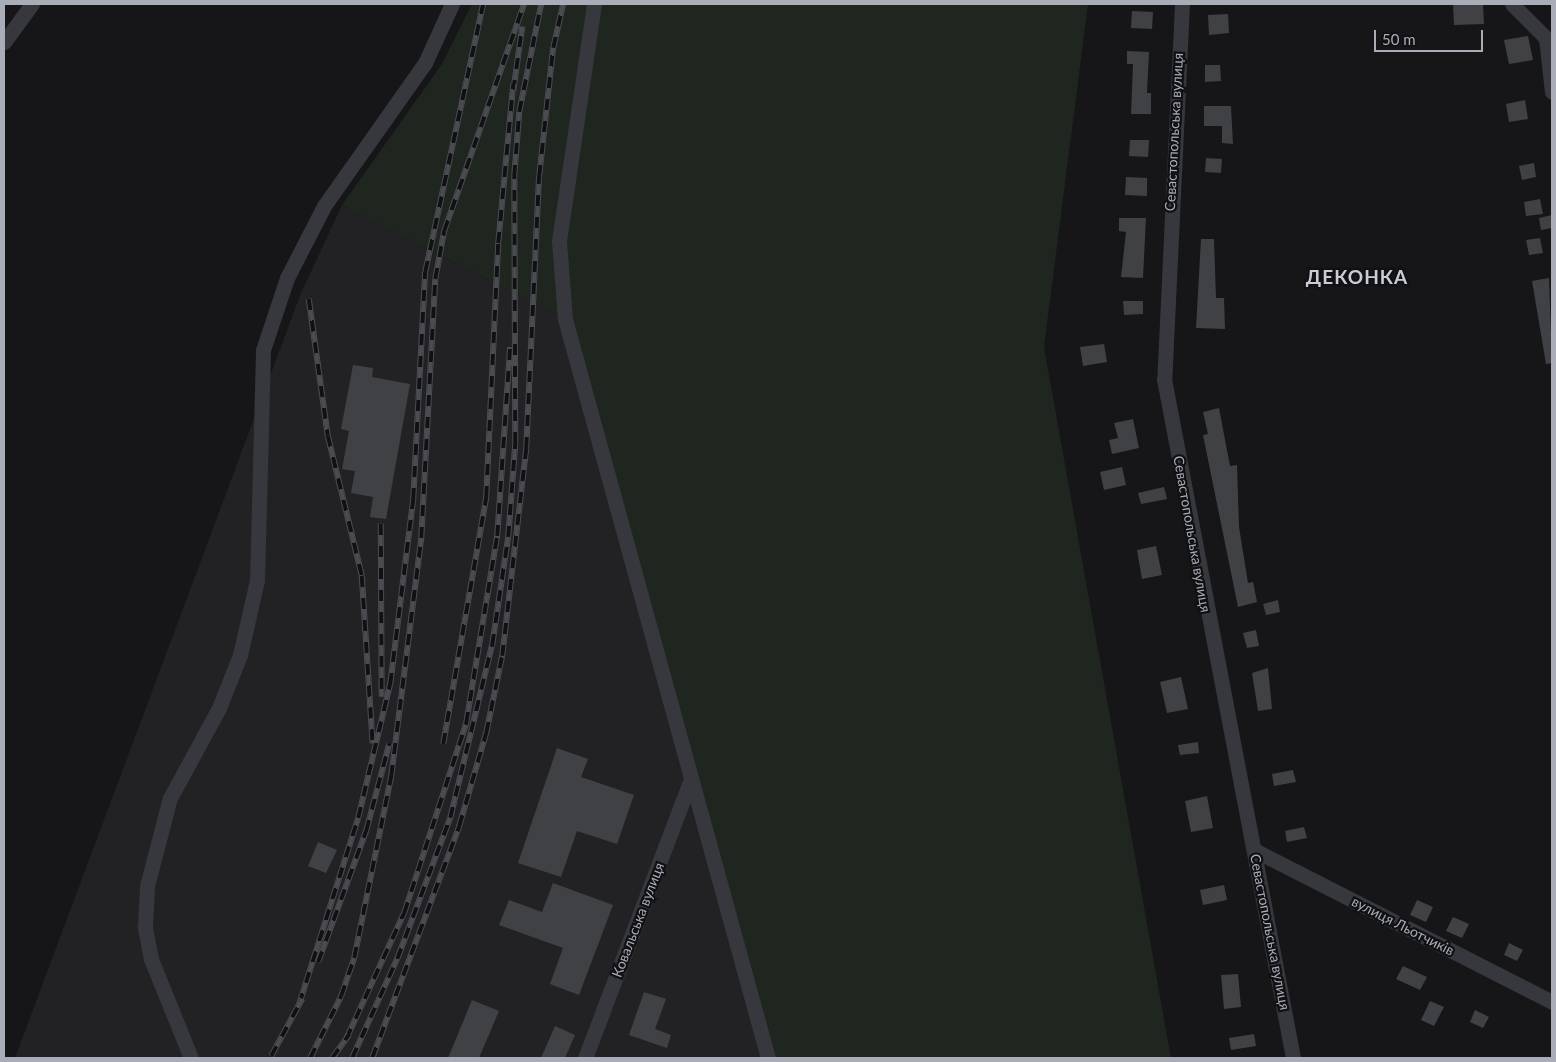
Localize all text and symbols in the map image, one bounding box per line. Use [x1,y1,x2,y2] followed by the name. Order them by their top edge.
[1376,20,1485,52] scale bar
[1382,30,1416,48] text: 50 m
[1161,52,1187,212] street label: Севастопольська вулиця
[1305,266,1409,288] district label: ДЕКОНКА
[1170,454,1214,614] street label: Севастопольська вулиця
[1247,853,1293,1011] street label: Севастопольська вулиця
[608,860,668,980] street label: Ковальська вулиця
[1349,893,1457,959] street label: вулиця Льотчиків

